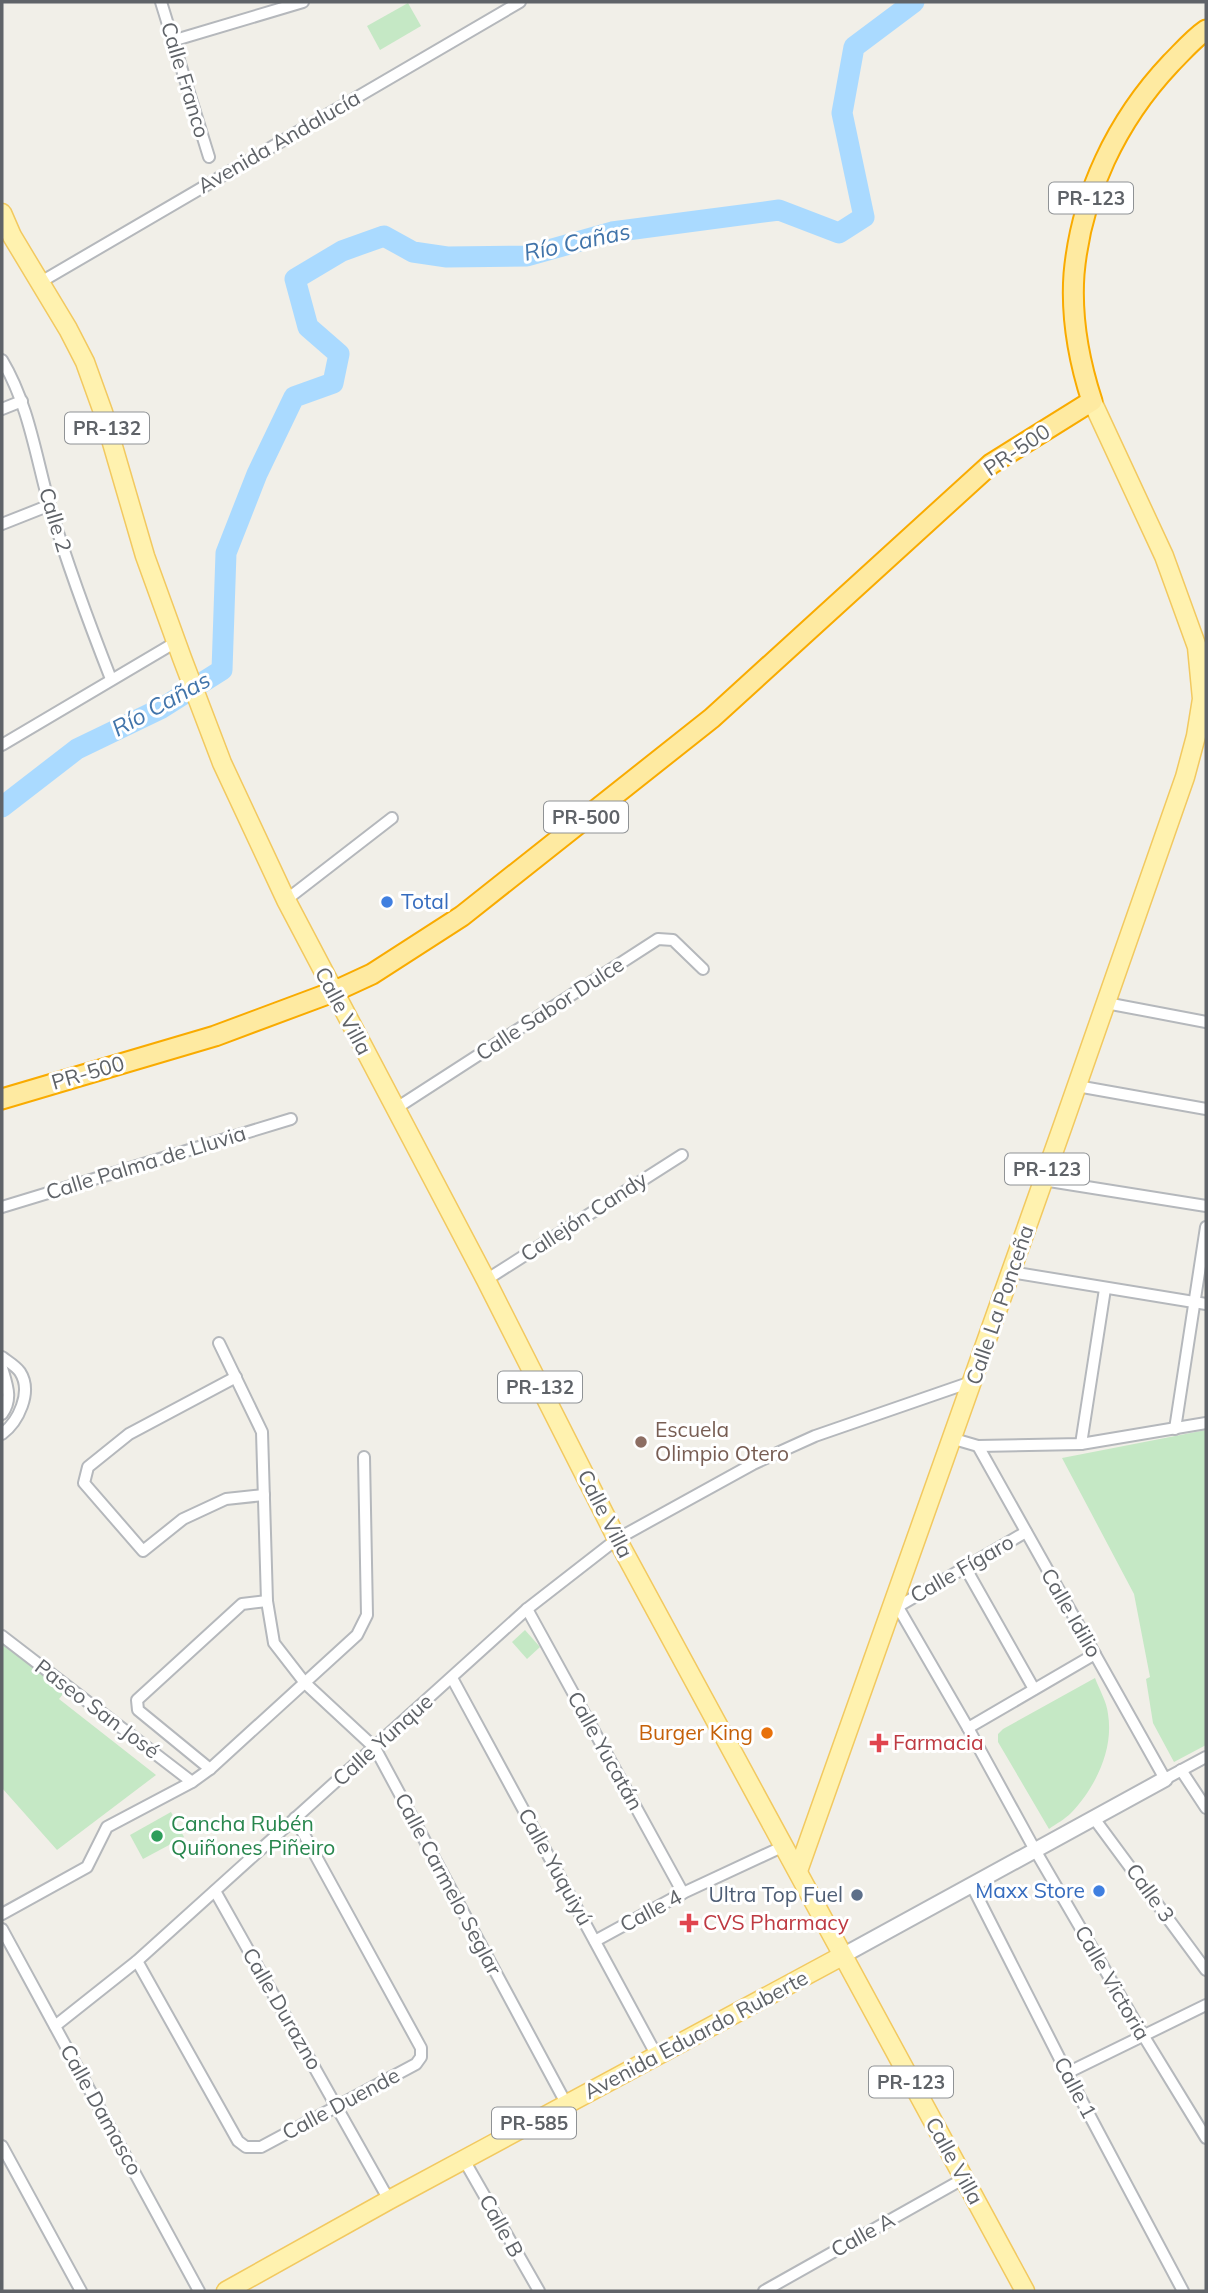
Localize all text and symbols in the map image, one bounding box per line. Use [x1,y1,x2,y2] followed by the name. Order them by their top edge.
[156,19,216,141] street label: Calle Franco
[193,84,364,198] street label: Avenida Andalucía
[1049,182,1133,214] road number: PR-123
[521,216,633,267] water label: Río Cañas
[65,412,149,444] road number: PR-132
[978,418,1055,481] street label: PR-500
[34,484,78,555] street label: Calle 2
[106,665,215,743] water label: Río Cañas
[544,802,628,832] road number: PR-500
[401,888,449,914] place label: Total
[379,894,395,910] marker: Total
[471,951,628,1066] street label: Calle Sabor Dulce
[310,962,378,1059] street label: Calle Villa
[48,1049,127,1095] street label: PR-500
[43,1119,249,1205] street label: Calle Palma de Lluvia
[1005,1154,1089,1184] road number: PR-123
[515,1166,652,1267] street label: Callejón Candy
[960,1221,1039,1388] street label: Calle La Ponceña
[498,1372,582,1402] road number: PR-132
[655,1416,789,1466] place label: Escuela Olimpio Otero
[633,1434,649,1450] marker: Escuela Olimpio Otero
[573,1465,639,1562] street label: Calle Villa
[905,1528,1018,1608] street label: Calle Fígaro
[1036,1563,1108,1662] street label: Calle Idilio
[30,1653,165,1764] street label: Paseo San José
[562,1686,649,1815] street label: Calle Yucatán
[327,1688,438,1791] street label: Calle Yunque
[639,1719,753,1745] place label: Burger King
[759,1725,775,1741] marker: Burger King
[893,1729,984,1755] place label: Farmacia
[871,1735,887,1751] marker: Farmacia
[390,1788,508,1979] street label: Calle Carmelo Seglar
[513,1803,599,1930] street label: Calle Yuquiyú
[171,1810,335,1860] place label: Cancha Rubén Quiñones Piñeiro
[149,1828,165,1844] marker: Cancha Rubén Quiñones Piñeiro
[1121,1858,1181,1927] street label: Calle 3
[975,1877,1085,1903] place label: Maxx Store
[708,1881,843,1907] place label: Ultra Top Fuel
[615,1883,686,1937] street label: Calle 4
[1091,1883,1107,1899] marker: Maxx Store
[849,1887,865,1903] marker: Ultra Top Fuel
[703,1909,849,1935] place label: CVS Pharmacy
[681,1915,697,1931] marker: CVS Pharmacy
[1070,1921,1156,2044] street label: Calle Victoria
[237,1943,328,2074] street label: Calle Durazno
[579,1964,812,2104] street label: Avenida Eduardo Ruberte
[55,2040,148,2179] street label: Calle Damasco
[1049,2052,1103,2123] street label: Calle 1
[277,2061,404,2145] street label: Calle Duende
[869,2066,953,2098] road number: PR-123
[492,2108,576,2138] road number: PR-585
[920,2112,989,2209] street label: Calle Villa
[474,2190,530,2261] street label: Calle B
[826,2206,899,2262] street label: Calle A

